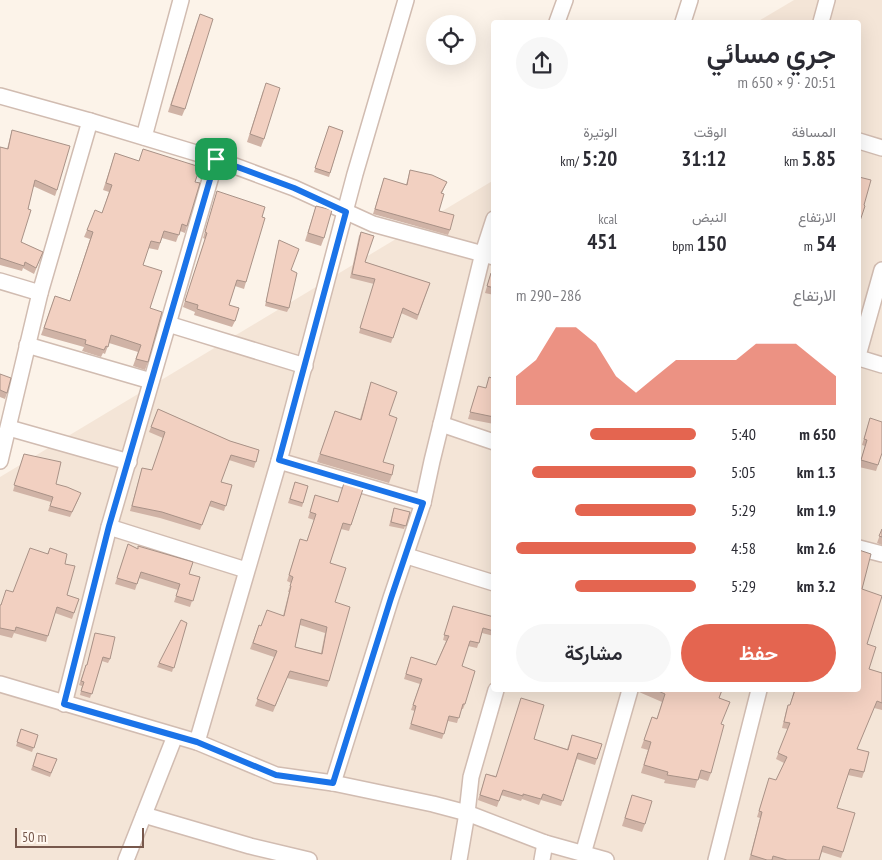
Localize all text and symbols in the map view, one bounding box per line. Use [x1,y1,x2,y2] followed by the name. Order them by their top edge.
[426,15,476,65] map controls
[426,15,476,65] button: locate
[707,34,836,71] text: جري مسائي
[516,37,568,89] button: share
[738,72,836,92] text: 20:51 · 9 × 650 m
[583,123,617,141] text: الوتيرة
[694,123,727,141] text: الوقت
[792,123,836,141] text: المسافة
[195,138,237,180] pin
[202,145,230,173] icon: arrive
[582,145,617,172] text: 5:20
[681,145,727,172] text: 31:12
[801,145,836,172] text: 5.85
[560,152,582,170] text: /km
[784,152,801,170] text: km
[692,208,727,226] text: النبض
[798,208,836,226] text: الارتفاع
[598,210,617,228] text: kcal
[587,228,617,255] text: 451
[697,230,727,257] text: 150
[816,230,836,257] text: 54
[672,237,697,255] text: bpm
[804,237,816,255] text: m
[516,285,582,305] text: 286–290 m
[793,285,836,305] text: الارتفاع
[731,424,756,444] text: 5:40
[799,424,836,444] text: 650 m
[731,462,756,482] text: 5:05
[797,462,836,482] text: 1.3 km
[731,500,756,520] text: 5:29
[797,500,836,520] text: 1.9 km
[731,538,756,558] text: 4:58
[797,538,836,558] text: 2.6 km
[731,576,756,596] text: 5:29
[797,576,836,596] text: 3.2 km
[516,624,671,682] button: مشاركة
[681,624,836,682] button: حفظ
[15,825,144,848] scale bar
[22,828,47,846] text: 50 m

